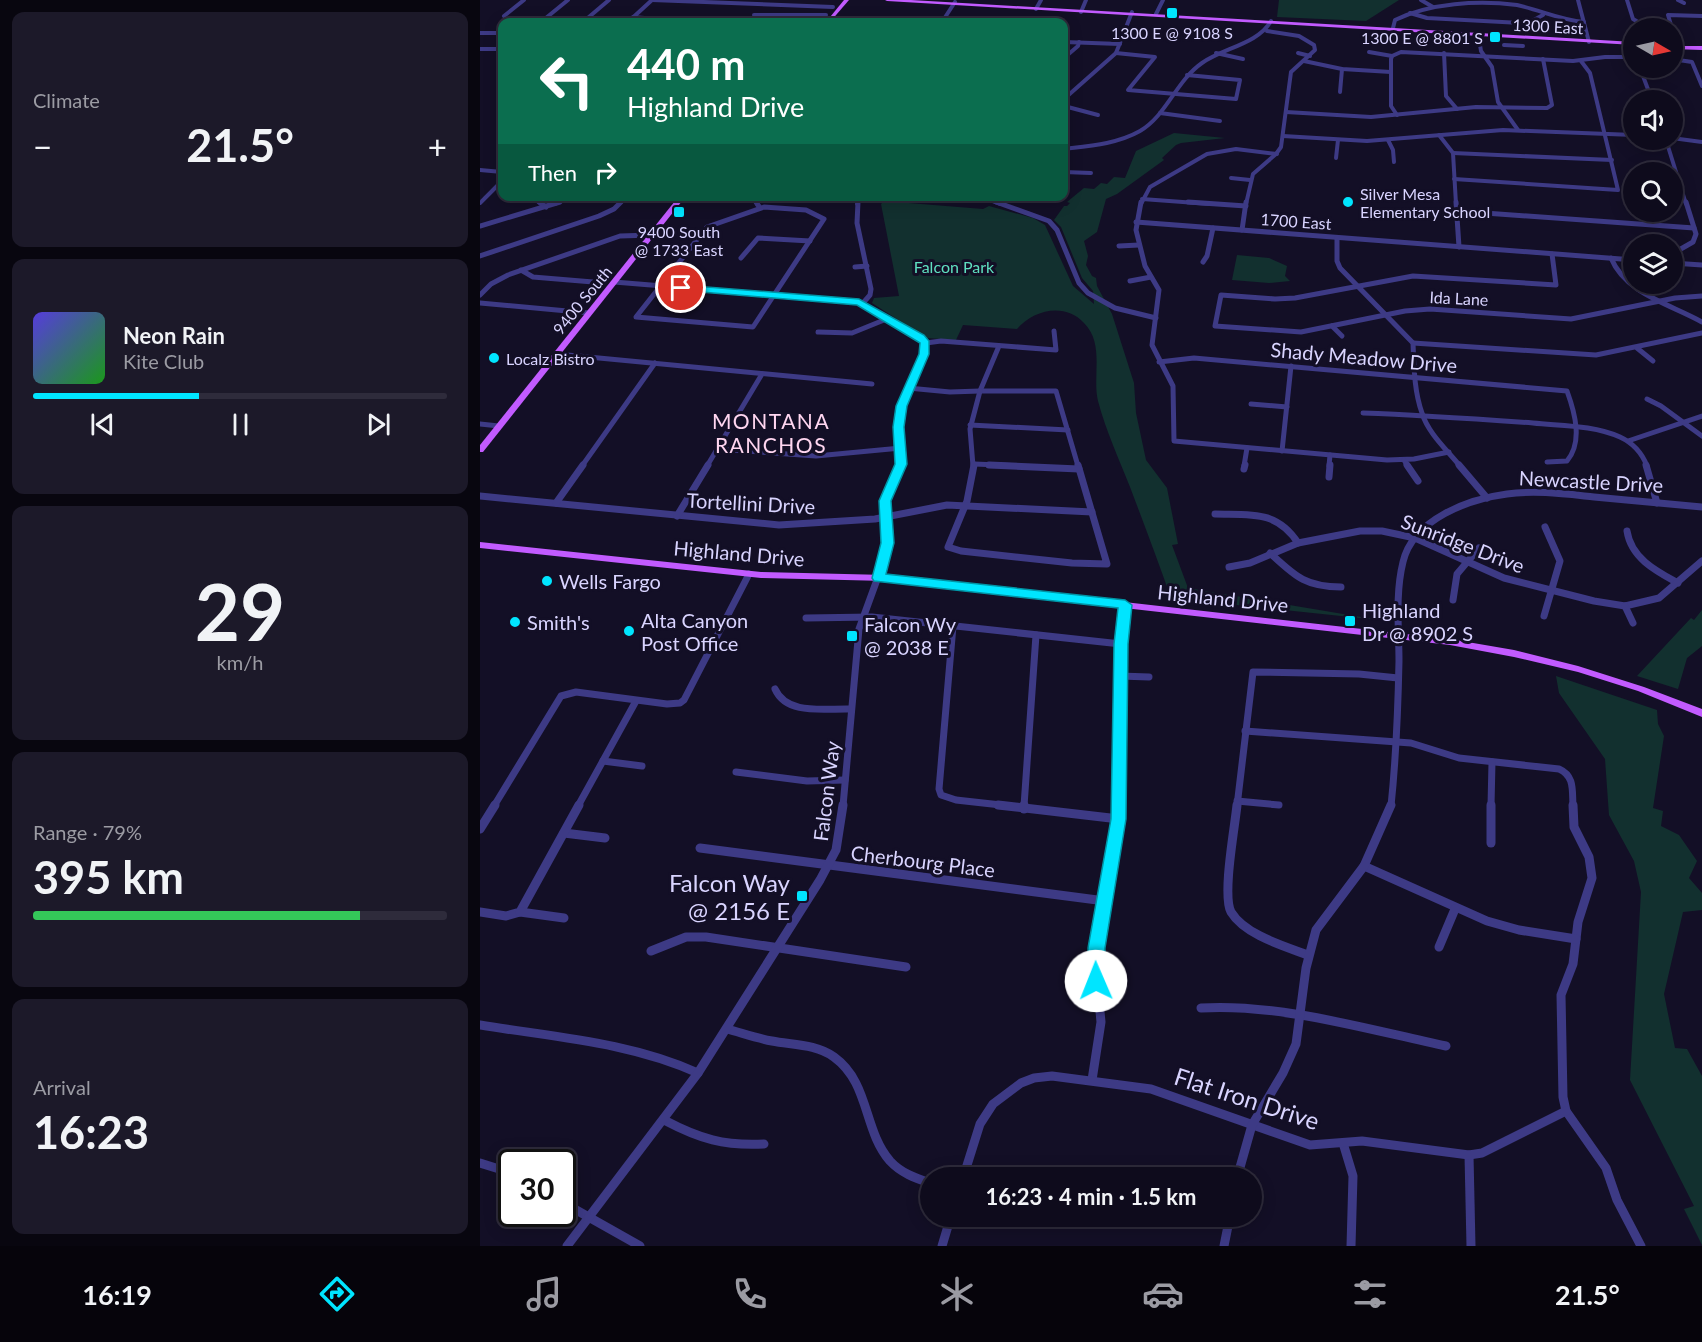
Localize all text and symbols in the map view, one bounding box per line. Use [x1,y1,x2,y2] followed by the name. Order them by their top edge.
[1165,6,1179,20] marker: 1300 E @ 9108 S
[1512,15,1584,37] street label: 1300 East
[1623,18,1683,78] north arrow
[1623,18,1683,294] map controls
[1111,23,1233,42] place label: 1300 E @ 9108 S
[1361,28,1483,47] place label: 1300 E @ 8801 S
[1488,30,1502,44] marker: 1300 E @ 8801 S
[627,39,745,89] text: 440 m
[528,42,606,120] icon: left
[33,88,100,112] text: Climate
[627,90,804,123] text: Highland Drive
[1623,90,1683,150] button: sound
[186,118,294,172] text: 21.5°
[33,126,52,166] text: −
[428,126,447,166] text: +
[589,156,622,189] icon: right
[528,159,577,186] text: Then
[1623,162,1683,222] button: search
[1360,184,1490,221] place label: Silver Mesa Elementary School
[1341,195,1355,209] marker: Silver Mesa Elementary School
[672,205,686,219] marker: 9400 South @ 1733 East
[1260,209,1332,233] street label: 1700 East
[635,222,723,259] place label: 9400 South @ 1733 East
[1623,234,1683,294] button: layers
[914,257,995,276] park label: Falcon Park
[549,262,615,338] street label: 9400 South
[655,262,706,313] pin
[664,271,697,304] icon: arrive
[1429,287,1489,309] street label: Ida Lane
[123,322,225,349] text: Neon Rain
[1270,337,1458,377] street label: Shady Meadow Drive
[123,349,204,373] text: Kite Club
[506,349,595,368] place label: Localz Bistro
[487,351,501,365] marker: Localz Bistro
[86,408,119,441] icon: previous
[224,408,257,441] icon: pause
[362,408,395,441] icon: next
[712,408,830,457] district label: MONTANA RANCHOS
[1518,465,1664,497] street label: Newcastle Drive
[686,488,816,518] street label: Tortellini Drive
[1398,509,1528,577] street label: Sunridge Drive
[673,535,805,571] street label: Highland Drive
[195,564,285,658] text: 29
[559,569,661,593] place label: Wells Fargo
[540,574,554,588] marker: Wells Fargo
[1156,579,1290,617] street label: Highland Drive
[1362,598,1473,645] place label: Highland Dr @ 8902 S
[641,608,748,655] place label: Alta Canyon Post Office
[527,610,590,634] place label: Smith's
[864,612,957,659] place label: Falcon Wy @ 2038 E
[1343,614,1357,628] marker: Highland Dr @ 8902 S
[508,615,522,629] marker: Smith's
[622,624,636,638] marker: Alta Canyon Post Office
[845,629,859,643] marker: Falcon Wy @ 2038 E
[217,650,263,674] text: km/h
[808,739,844,843] street label: Falcon Way
[33,820,142,844] text: Range · 79%
[849,840,997,882] street label: Cherbourg Place
[33,850,184,904] text: 395 km
[669,868,791,925] place label: Falcon Way @ 2156 E
[795,889,809,903] marker: Falcon Way @ 2156 E
[1064,949,1128,1013] position arrow
[1171,1061,1323,1135] street label: Flat Iron Drive
[33,1075,91,1099] text: Arrival
[33,1105,149,1159] text: 16:23
[498,1149,576,1227] speed limit sign: 30
[986,1183,1196,1210] text: 16:23 · 4 min · 1.5 km
[316,1273,358,1315] icon: directions
[523,1273,565,1315] icon: music
[729,1273,771,1315] icon: phone
[936,1273,978,1315] icon: climate
[1142,1273,1184,1315] icon: car
[1349,1273,1391,1315] icon: filters
[82,1278,152,1311] text: 16:19
[1555,1278,1620,1311] text: 21.5°

